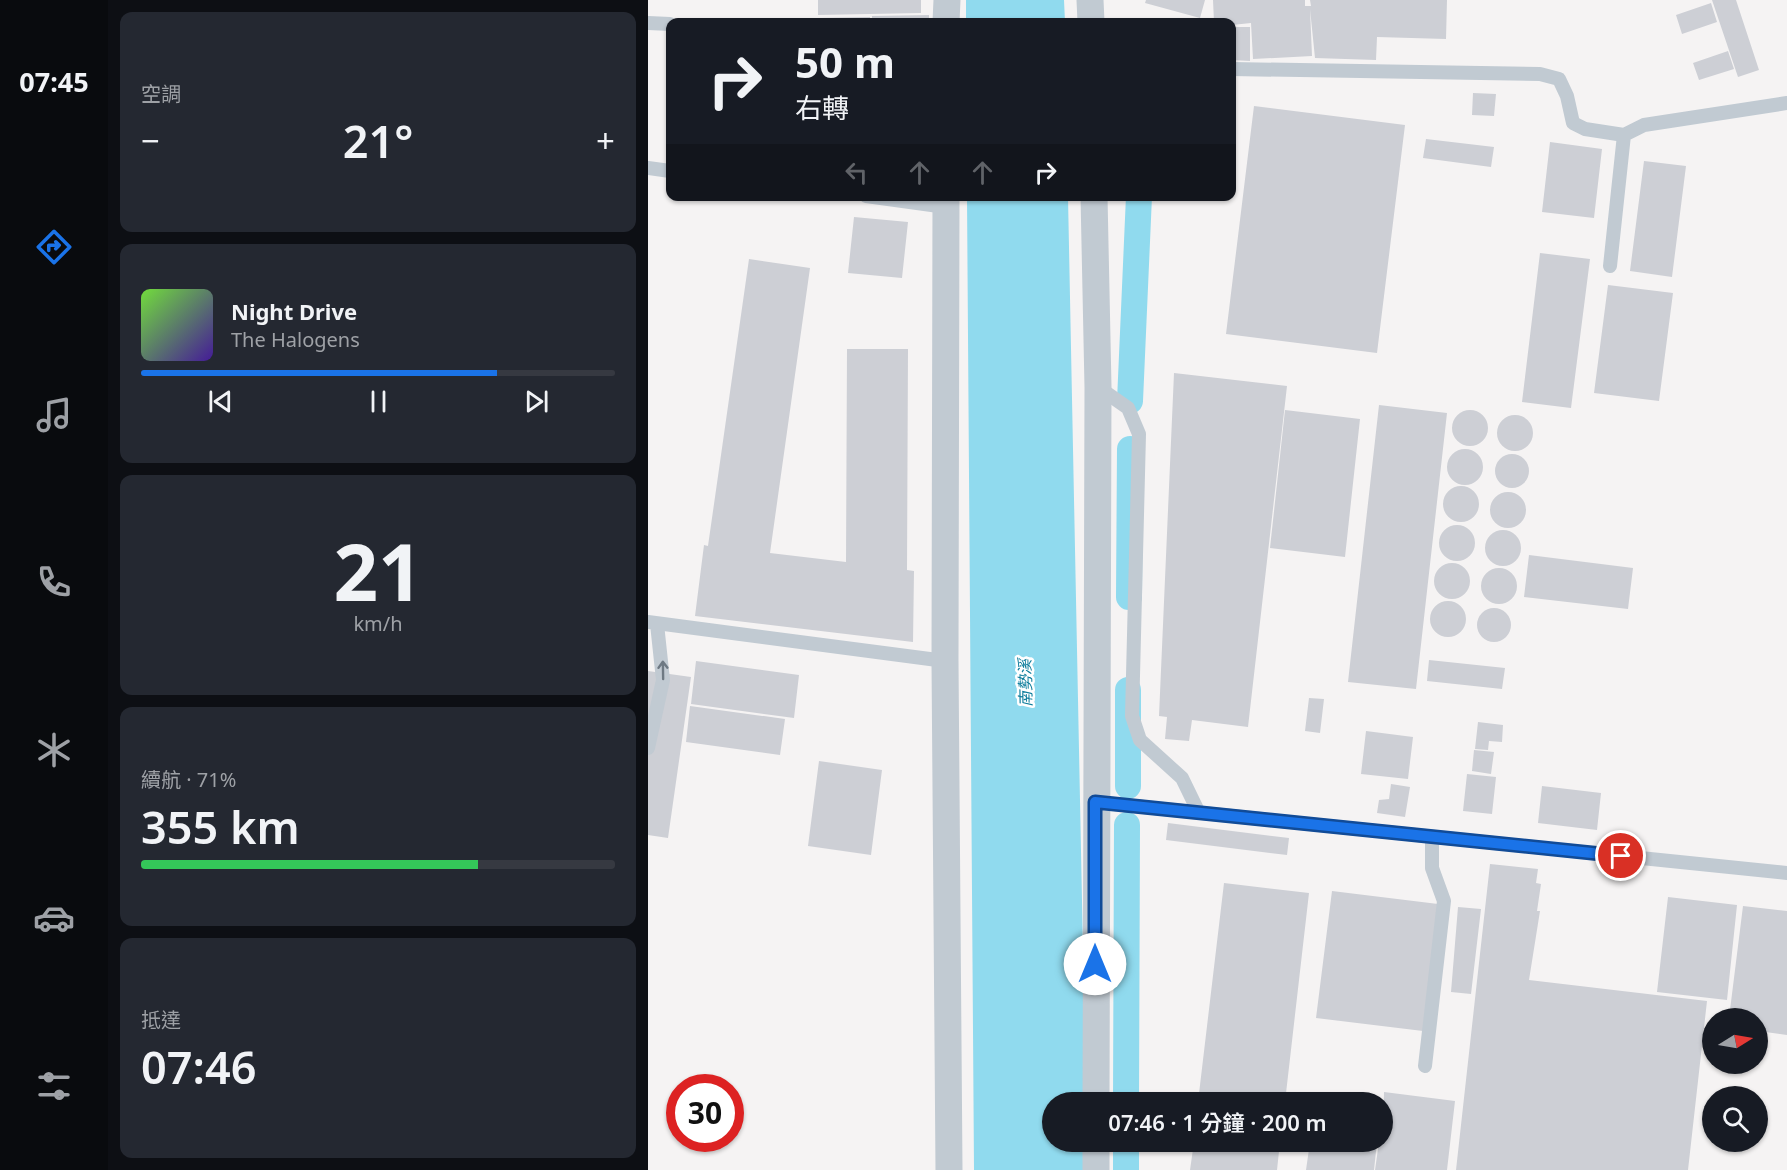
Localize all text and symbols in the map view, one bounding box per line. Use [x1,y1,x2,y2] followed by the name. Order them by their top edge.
[795,33,895,90] text: 50 m
[696,42,774,120] icon: right
[19,63,89,100] text: 07:45
[141,80,181,107] text: 空調
[795,89,849,126] text: 右轉
[343,110,413,171] text: 21°
[141,118,160,163] text: −
[596,118,615,163] text: +
[840,156,873,189] icon: left
[903,156,936,189] icon: ahead
[966,156,999,189] icon: ahead
[1029,156,1062,189] icon: right
[33,226,75,268] icon: directions
[231,296,357,326] text: Night Drive
[231,326,360,353] text: The Halogens
[204,385,237,418] icon: previous
[362,385,395,418] icon: pause
[520,385,553,418] icon: next
[33,394,75,436] icon: music
[333,518,423,624] text: 21
[33,561,75,603] icon: phone
[353,610,403,637] text: km/h
[1014,657,1036,707] water label: 南勢溪
[657,661,669,681] one-way arrow
[33,729,75,771] icon: climate
[141,766,236,793] text: 續航 · 71%
[141,796,300,857] text: 355 km
[1595,830,1646,881] pin
[1604,839,1637,872] icon: arrive
[33,897,75,939] icon: car
[1063,932,1127,996] position arrow
[141,1006,181,1033] text: 抵達
[1702,1008,1768,1074] north arrow
[1702,1008,1768,1152] map controls
[141,1036,256,1097] text: 07:46
[33,1065,75,1107] icon: filters
[666,1074,744,1152] speed limit sign: 30
[1702,1086,1768,1152] button: search
[1108,1107,1327,1137] text: 07:46 · 1 分鐘 · 200 m

